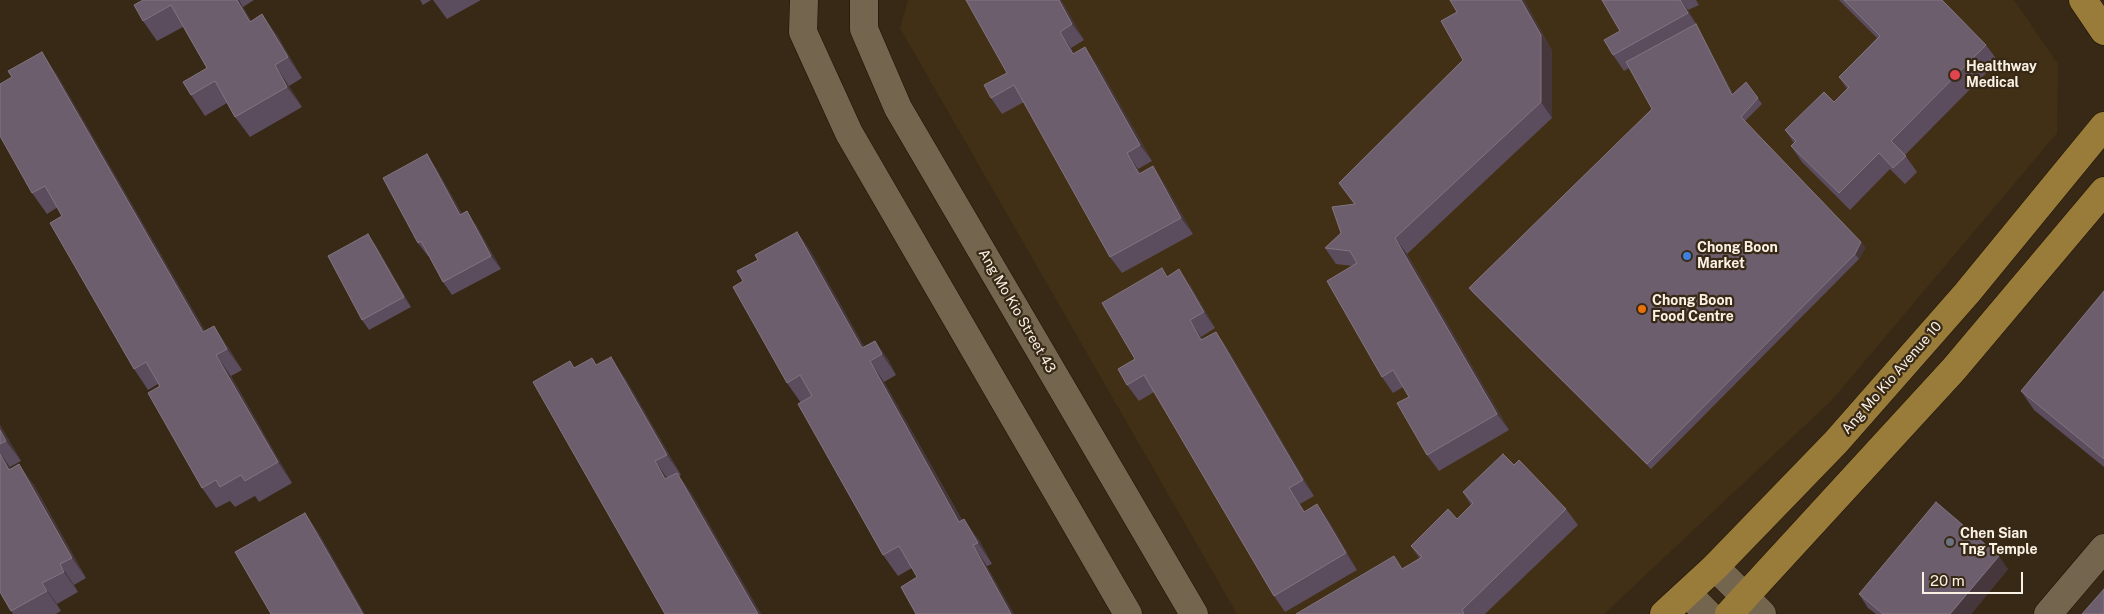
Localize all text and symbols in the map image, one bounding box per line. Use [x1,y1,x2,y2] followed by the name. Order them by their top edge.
[1966,59,2037,92] place label: Healthway Medical
[1948,68,1962,82] marker: Healthway Medical
[1697,240,1778,272] place label: Chong Boon Market
[975,246,1059,376] street label: Ang Mo Kio Street 43
[1681,250,1693,262] marker: Chong Boon Market
[1652,293,1734,326] place label: Chong Boon Food Centre
[1636,303,1648,315] marker: Chong Boon Food Centre
[1838,318,1946,438] street label: Ang Mo Kio Avenue 10
[1960,526,2038,558] place label: Chen Sian Tng Temple
[1944,536,1956,548] marker: Chen Sian Tng Temple
[1924,562,2025,594] scale bar
[1930,572,1965,589] text: 20 m

